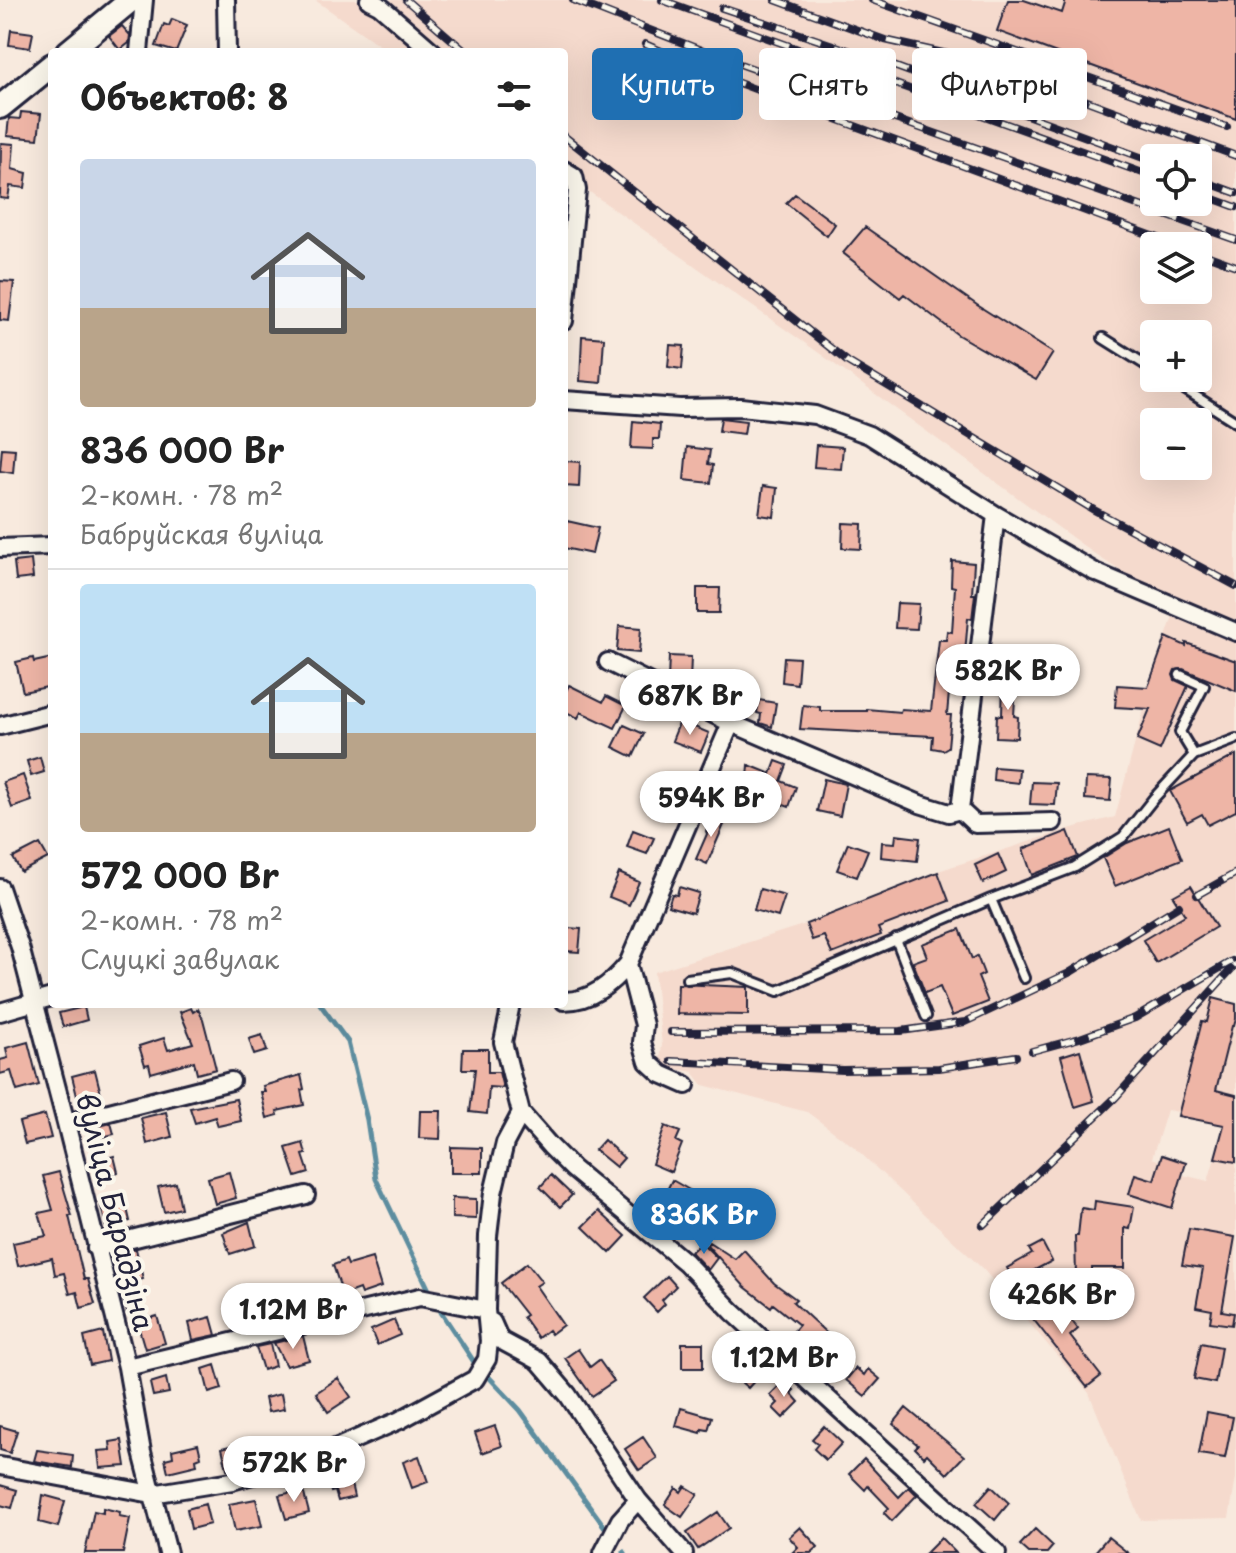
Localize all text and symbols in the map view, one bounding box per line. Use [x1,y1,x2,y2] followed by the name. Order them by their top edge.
[592,48,743,120] chip: Купить
[759,48,896,120] chip: Снять
[912,48,1087,120] chip: Фильтры
[80,70,289,122] text: Объектов: 8
[492,74,536,118] icon: filters
[1140,144,1212,480] map controls
[1140,144,1212,216] button: locate
[236,211,380,355] icon: home
[1140,232,1212,304] button: layers
[1140,320,1212,392] button: +
[1140,408,1212,480] button: −
[80,423,284,475] text: 836 000 Br
[80,475,283,514] text: 2-комн. · 78 m²
[80,514,323,553] text: Бабруйская вуліца
[236,636,380,780] icon: home
[934,644,1082,712] pin: 582K Br
[954,650,1062,689] text: 582K Br
[616,669,764,737] pin: 687K Br
[638,675,742,714] text: 687K Br
[637,771,785,839] pin: 594K Br
[658,777,764,816] text: 594K Br
[80,848,279,900] text: 572 000 Br
[80,900,283,939] text: 2-комн. · 78 m²
[80,939,279,978] text: Слуцкі завулак
[66,1088,167,1336] street label: вуліца Барадзіна
[630,1188,778,1256] pin: 836K Br
[650,1194,758,1233] text: 836K Br
[988,1268,1136,1336] pin: 426K Br
[1008,1274,1116,1313] text: 426K Br
[210,1283,376,1351] pin: 1.12M Br
[239,1289,347,1328] text: 1.12M Br
[701,1331,867,1399] pin: 1.12M Br
[730,1337,838,1376] text: 1.12M Br
[220,1436,368,1504] pin: 572K Br
[241,1442,347,1481] text: 572K Br

